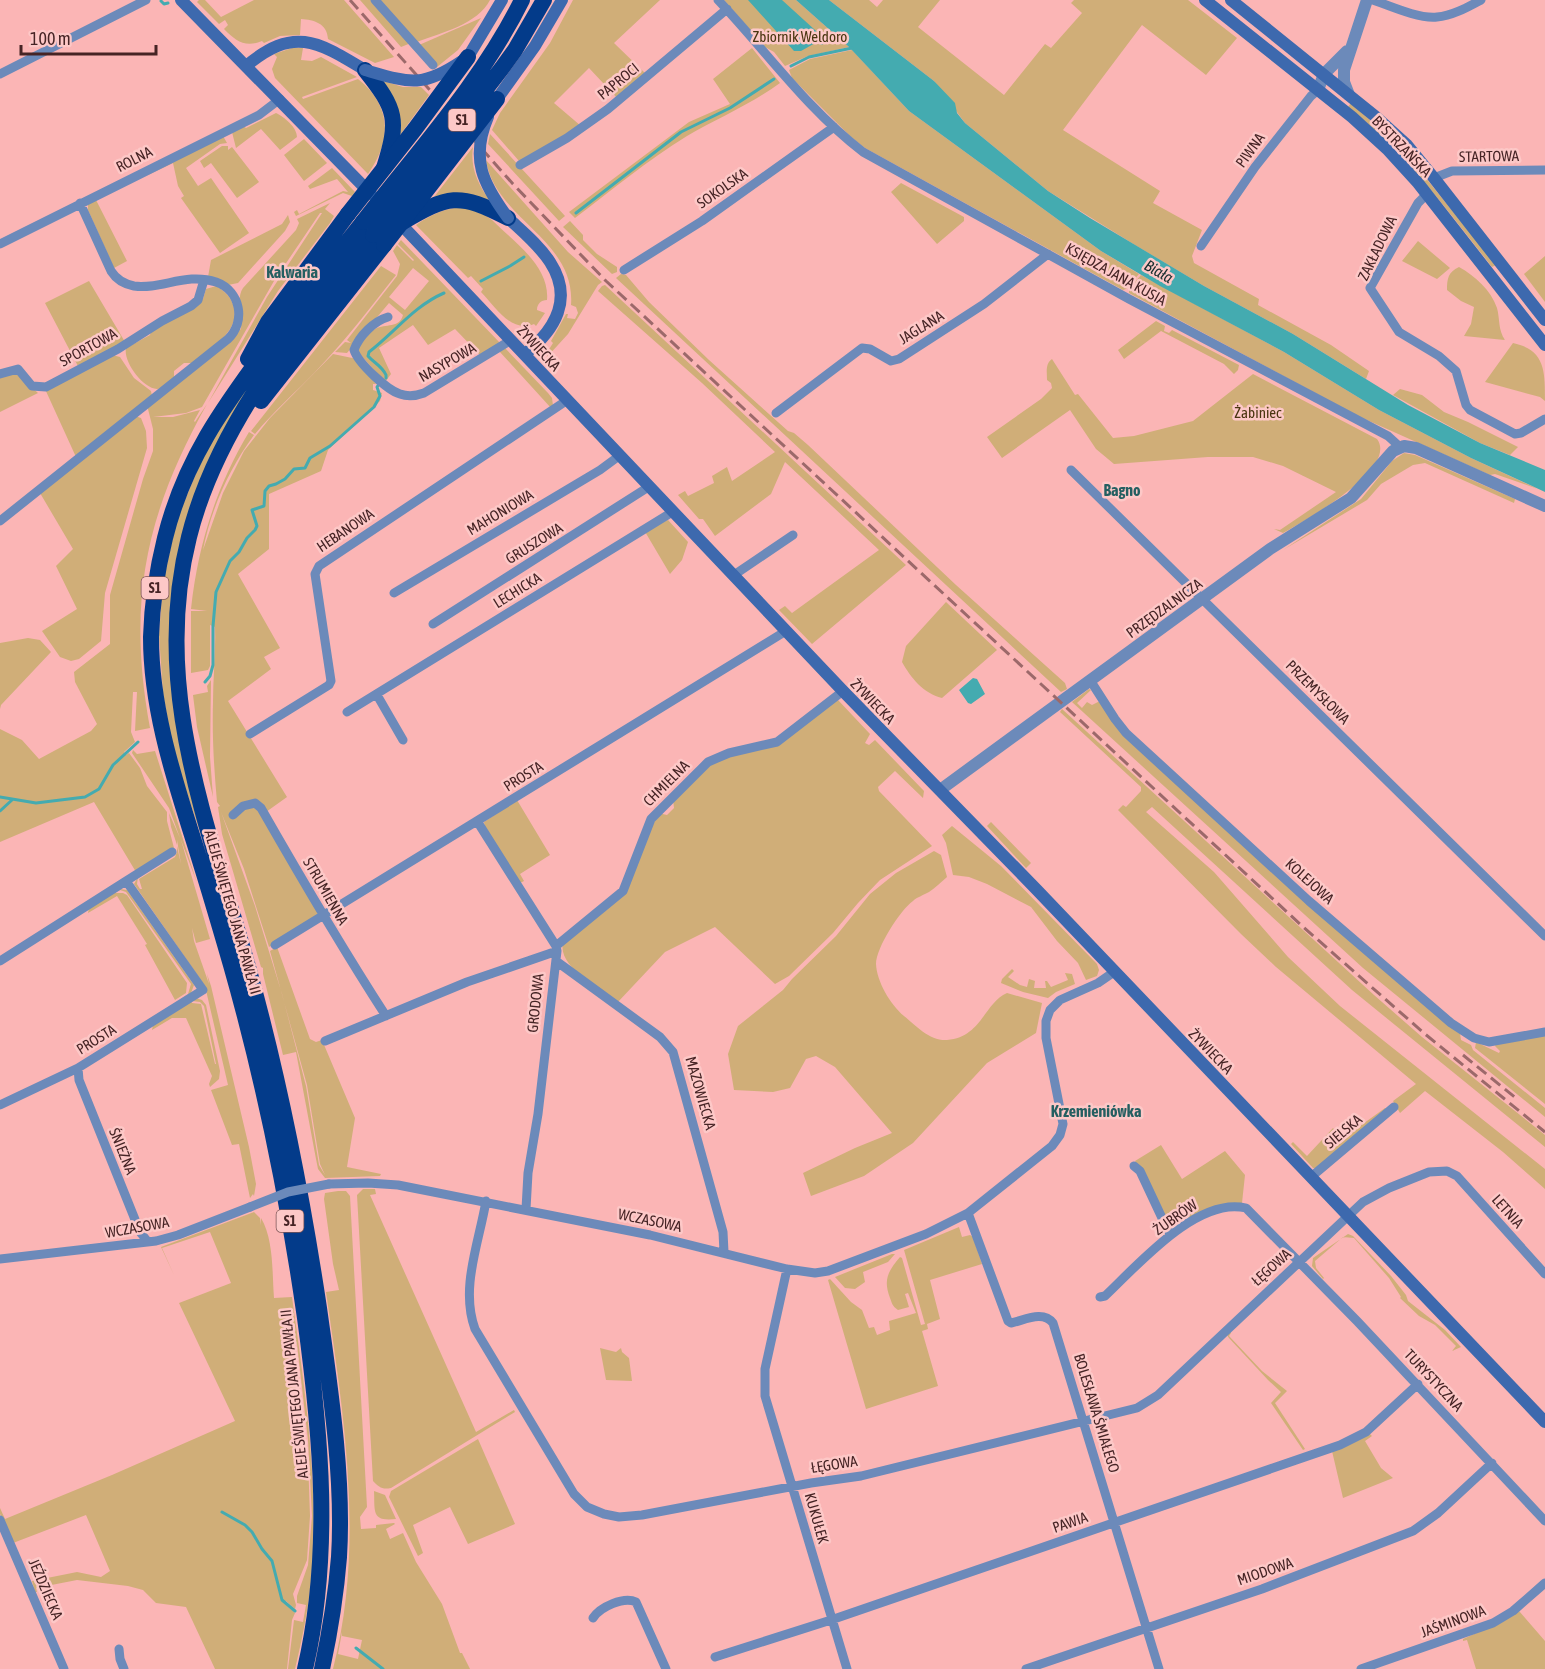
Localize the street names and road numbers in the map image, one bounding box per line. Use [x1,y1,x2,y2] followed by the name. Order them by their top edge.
[594,59,642,103] street label: PAPROCI
[448,109,476,131] road number: S1
[1369,112,1436,180] street label: BYSTRZAŃSKA
[1232,129,1268,170] street label: PIWNA
[113,142,155,175] street label: ROLNA
[1459,147,1520,165] street label: STARTOWA
[694,164,751,211] street label: SOKOLSKA
[1354,212,1400,283] street label: ZAKŁADOWA
[1063,239,1170,309] street label: KSIĘDZA JANA KUSIA
[896,306,947,347] street label: JAGLANA
[514,322,565,375] street label: ŻYWIECKA
[56,324,120,370] street label: SPORTOWA
[415,339,479,385] street label: NASYPOWA
[464,485,537,538] street label: MAHONIOWA
[313,504,377,555] street label: HEBANOWA
[502,519,566,567] street label: GRUSZOWA
[490,568,545,611] street label: LECHICKA
[1123,574,1206,641] street label: PRZĘDZALNICZA
[142,577,168,599] road number: S1
[1283,657,1354,728] street label: PRZEMYSŁOWA
[847,675,899,727] street label: ŻYWIECKA
[640,756,693,809] street label: CHMIELNA
[500,757,546,795] street label: PROSTA
[201,828,265,996] street label: ALEJE ŚWIĘTEGO JANA PAWŁA II
[300,854,352,928] street label: STRUMIENNA
[1282,855,1338,908] street label: KOLEJOWA
[523,972,547,1033] street label: GRODOWA
[73,1020,119,1058] street label: PROSTA
[1185,1025,1237,1077] street label: ŻYWIECKA
[682,1054,720,1132] street label: MAZOWIECKA
[1321,1110,1366,1151] street label: SIELSKA
[106,1125,140,1177] street label: ŚNIEŻNA
[1489,1191,1528,1232] street label: LETNIA
[1150,1196,1200,1238] street label: ŻUBRÓW
[617,1205,684,1235] street label: WCZASOWA
[276,1210,304,1232] road number: S1
[104,1213,171,1241] street label: WCZASOWA
[1248,1245,1295,1289] street label: ŁĘGOWA
[277,1309,311,1479] street label: ALEJE ŚWIĘTEGO JANA PAWŁA II
[1401,1346,1467,1415] street label: TURYSTYCZNA
[1071,1351,1123,1475] street label: BOLESŁAWA ŚMIAŁEGO
[810,1452,859,1476] street label: ŁĘGOWA
[802,1491,833,1546] street label: KUKUŁEK
[1050,1508,1090,1536] street label: PAWIA
[1235,1553,1296,1588] street label: MIODOWA
[26,1556,67,1623] street label: JEŹDZIECKA
[1418,1601,1488,1641] street label: JAŚMINOWA

